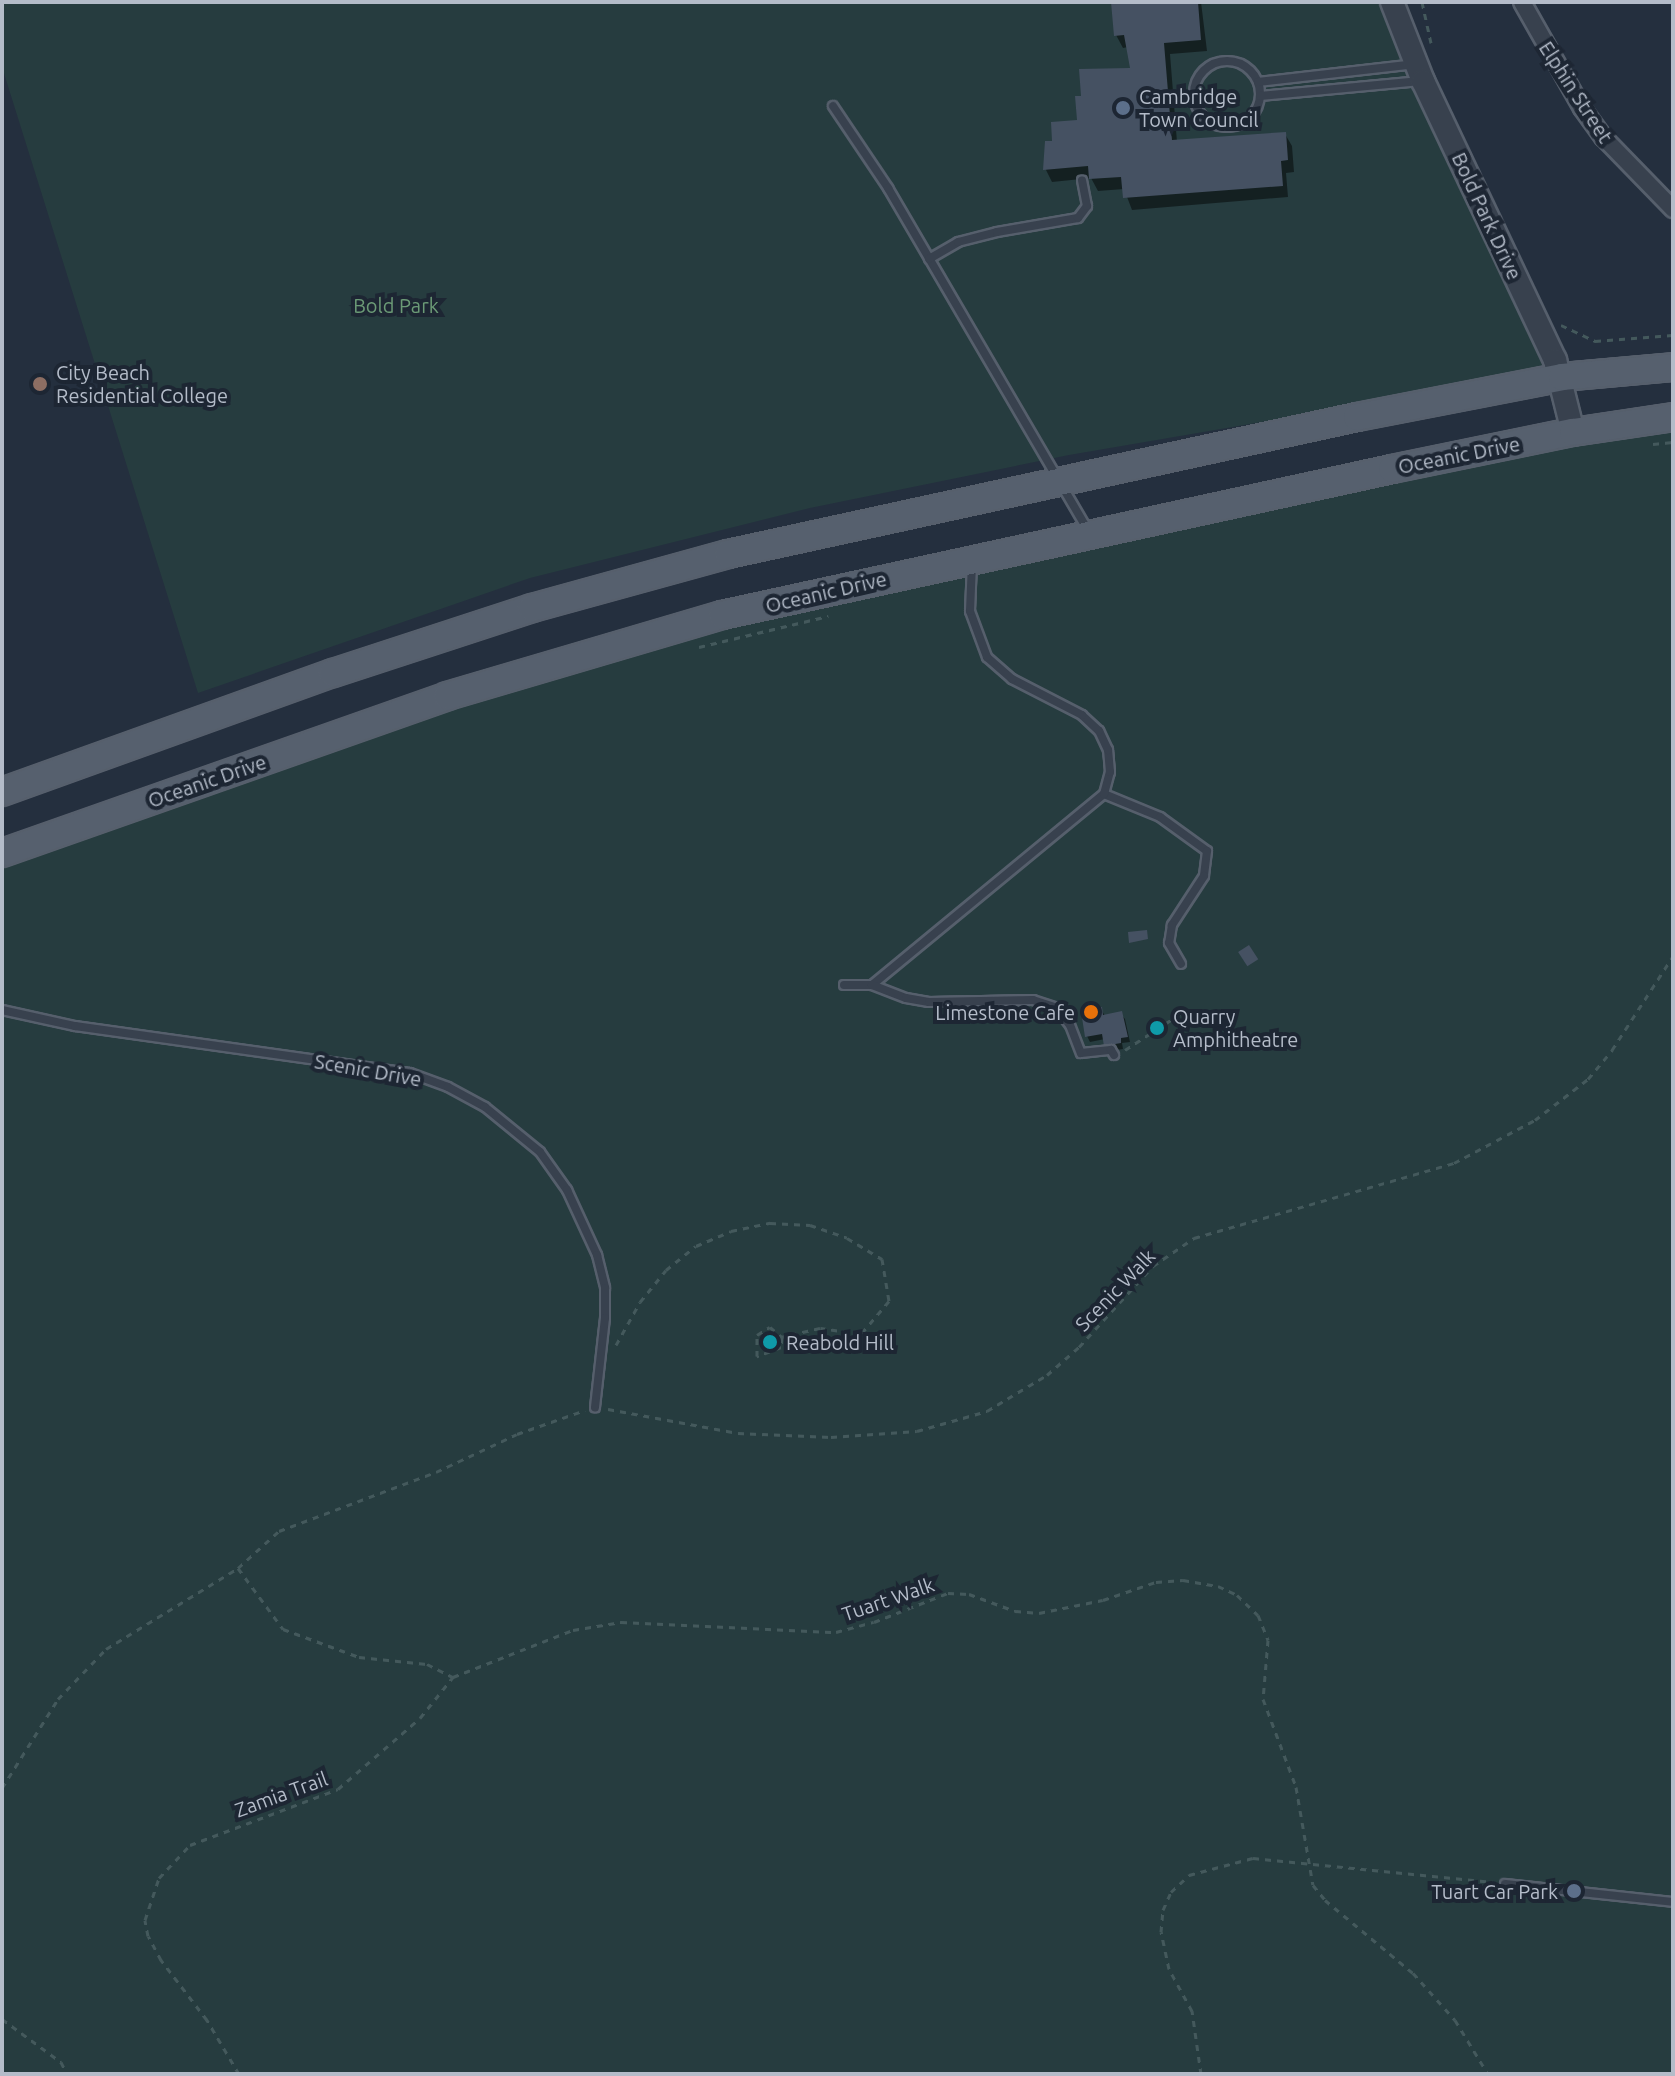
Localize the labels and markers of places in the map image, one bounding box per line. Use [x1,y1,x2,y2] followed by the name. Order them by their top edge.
[1139,84,1259,131] place label: Cambridge Town Council
[1114,99,1132,117] marker: Cambridge Town Council
[56,360,228,407] place label: City Beach Residential College
[31,375,49,393] marker: City Beach Residential College
[935,1000,1075,1024] place label: Limestone Cafe
[1082,1003,1100,1021] marker: Limestone Cafe
[1173,1004,1298,1051] place label: Quarry Amphitheatre
[1148,1019,1166,1037] marker: Quarry Amphitheatre
[786,1330,894,1354] place label: Reabold Hill
[761,1333,779,1351] marker: Reabold Hill
[1431,1879,1558,1903] place label: Tuart Car Park
[1565,1882,1583,1900] marker: Tuart Car Park

